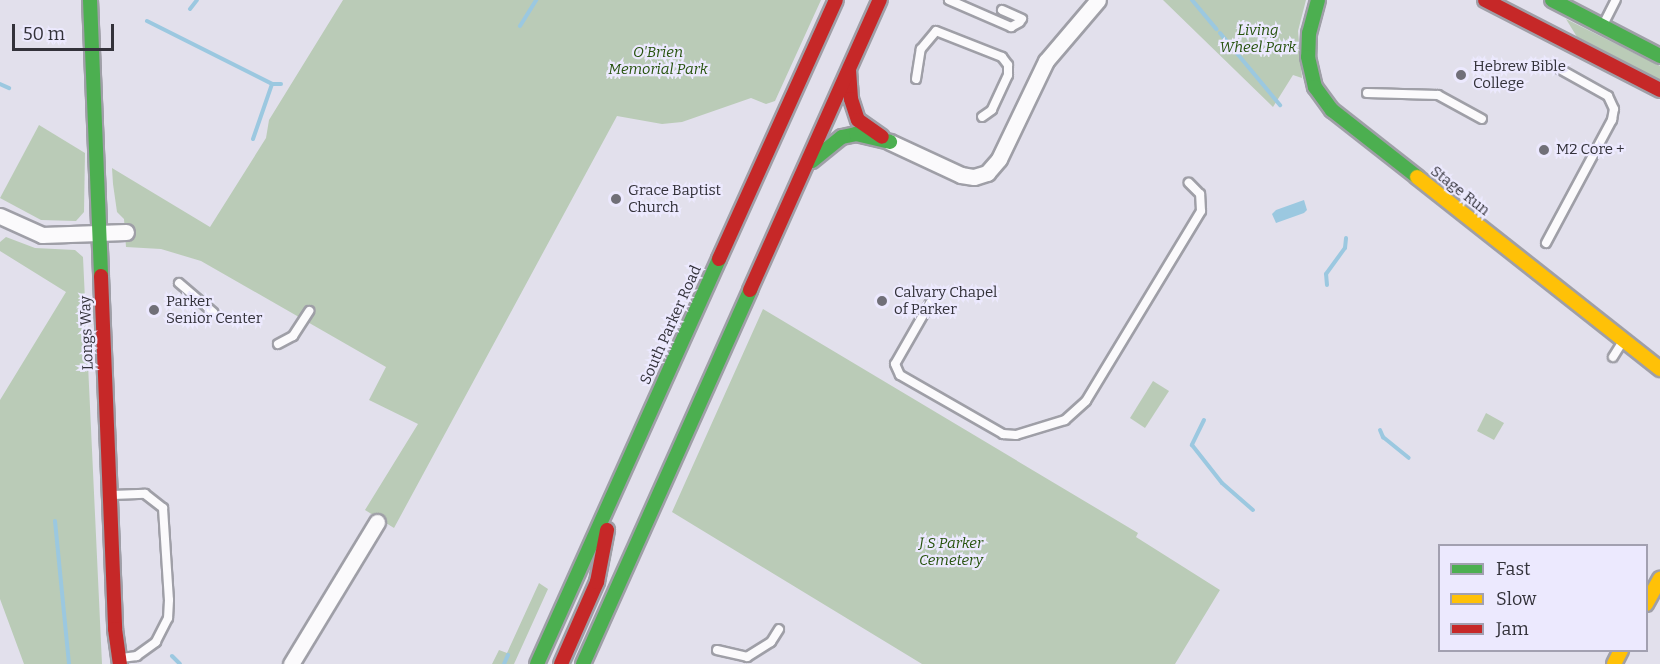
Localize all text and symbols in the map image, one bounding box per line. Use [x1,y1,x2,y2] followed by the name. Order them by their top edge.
[15,12,117,50] scale bar
[1220,21,1296,56] park label: Living Wheel Park
[23,23,65,45] text: 50 m
[608,43,708,78] park label: O'Brien Memorial Park
[1473,57,1566,92] place label: Hebrew Bible College
[1454,68,1468,82] marker: Hebrew Bible College
[1556,141,1624,159] place label: M2 Core +
[1537,143,1551,157] marker: M2 Core +
[1427,162,1493,220] street label: Stage Run
[628,181,721,216] place label: Grace Baptist Church
[609,192,623,206] marker: Grace Baptist Church
[637,263,705,387] street label: South Parker Road
[894,283,997,318] place label: Calvary Chapel of Parker
[166,292,262,327] place label: Parker Senior Center
[875,294,889,308] marker: Calvary Chapel of Parker
[77,296,97,370] street label: Longs Way
[147,303,161,317] marker: Parker Senior Center
[919,534,983,569] park label: J S Parker Cemetery
[1438,544,1648,652] legend
[1496,558,1531,580] text: Fast
[1496,588,1536,610] text: Slow
[1496,618,1529,640] text: Jam

